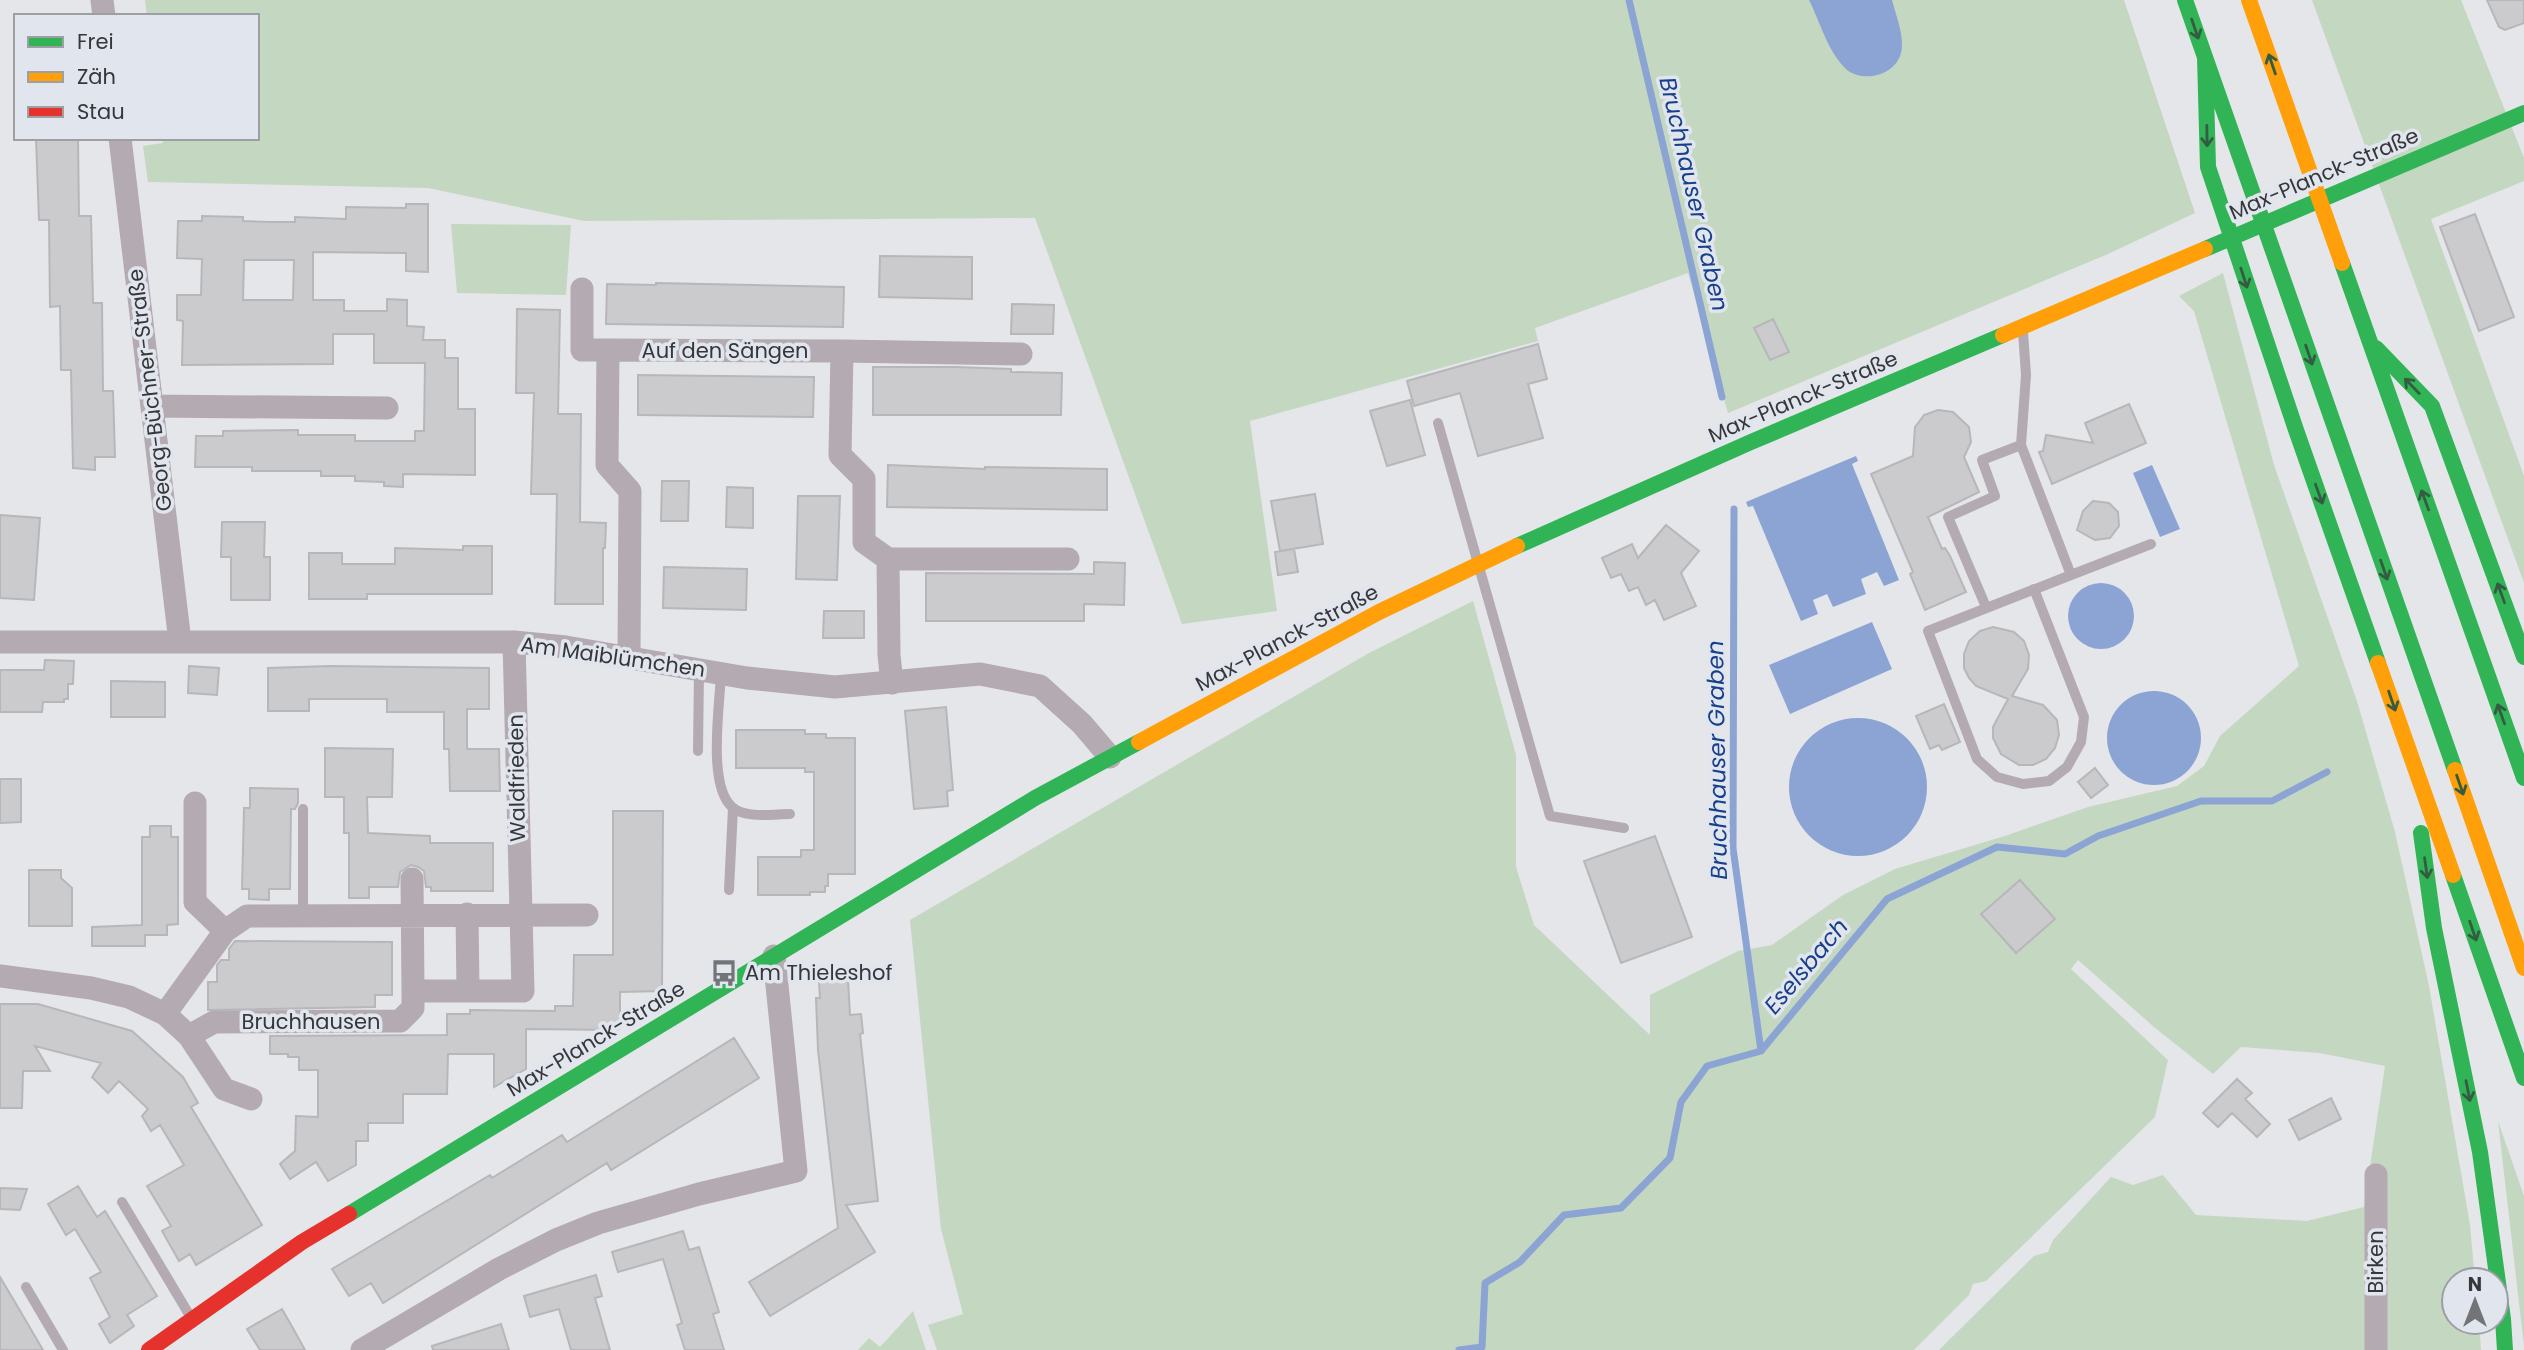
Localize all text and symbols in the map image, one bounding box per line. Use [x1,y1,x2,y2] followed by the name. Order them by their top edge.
[14,14,259,140] legend
[2190,17,2202,39] one-way arrow
[77,27,114,56] text: Frei
[2265,54,2277,76] one-way arrow
[77,62,116,91] text: Zäh
[1651,74,1737,314] water label: Bruchhauser Graben
[77,97,125,126] text: Stau
[2225,120,2423,227] street label: Max-Planck-Straße
[2200,125,2214,148] one-way arrow
[120,267,179,513] street label: Georg-Büchner-Straße
[2239,267,2252,289] one-way arrow
[642,336,809,365] street label: Auf den Sängen
[1704,343,1902,450] street label: Max-Planck-Straße
[2304,344,2316,366] one-way arrow
[2404,378,2421,395] one-way arrow
[2314,483,2326,505] one-way arrow
[2418,489,2430,511] one-way arrow
[2379,558,2391,580] one-way arrow
[1190,577,1383,698] street label: Max-Planck-Straße
[2494,583,2506,605] one-way arrow
[519,629,707,684] street label: Am Maiblümchen
[1699,640,1735,880] water label: Bruchhauser Graben
[2387,690,2399,712] one-way arrow
[2494,704,2506,726] one-way arrow
[501,714,532,842] street label: Waldfrieden
[2455,773,2467,795] one-way arrow
[2419,856,2432,878] one-way arrow
[1757,911,1855,1021] water label: Eselsbach
[2468,920,2480,942] one-way arrow
[709,958,739,988] bus stop icon: Am Thieleshof
[745,958,892,987] place label: Am Thieleshof
[501,974,690,1103] street label: Max-Planck-Straße
[242,1007,380,1036] street label: Bruchhausen
[2462,1079,2476,1102] one-way arrow
[2361,1230,2390,1294] street label: Birken
[2440,1266,2510,1336] north arrow
[2468,1271,2482,1298] text: N

